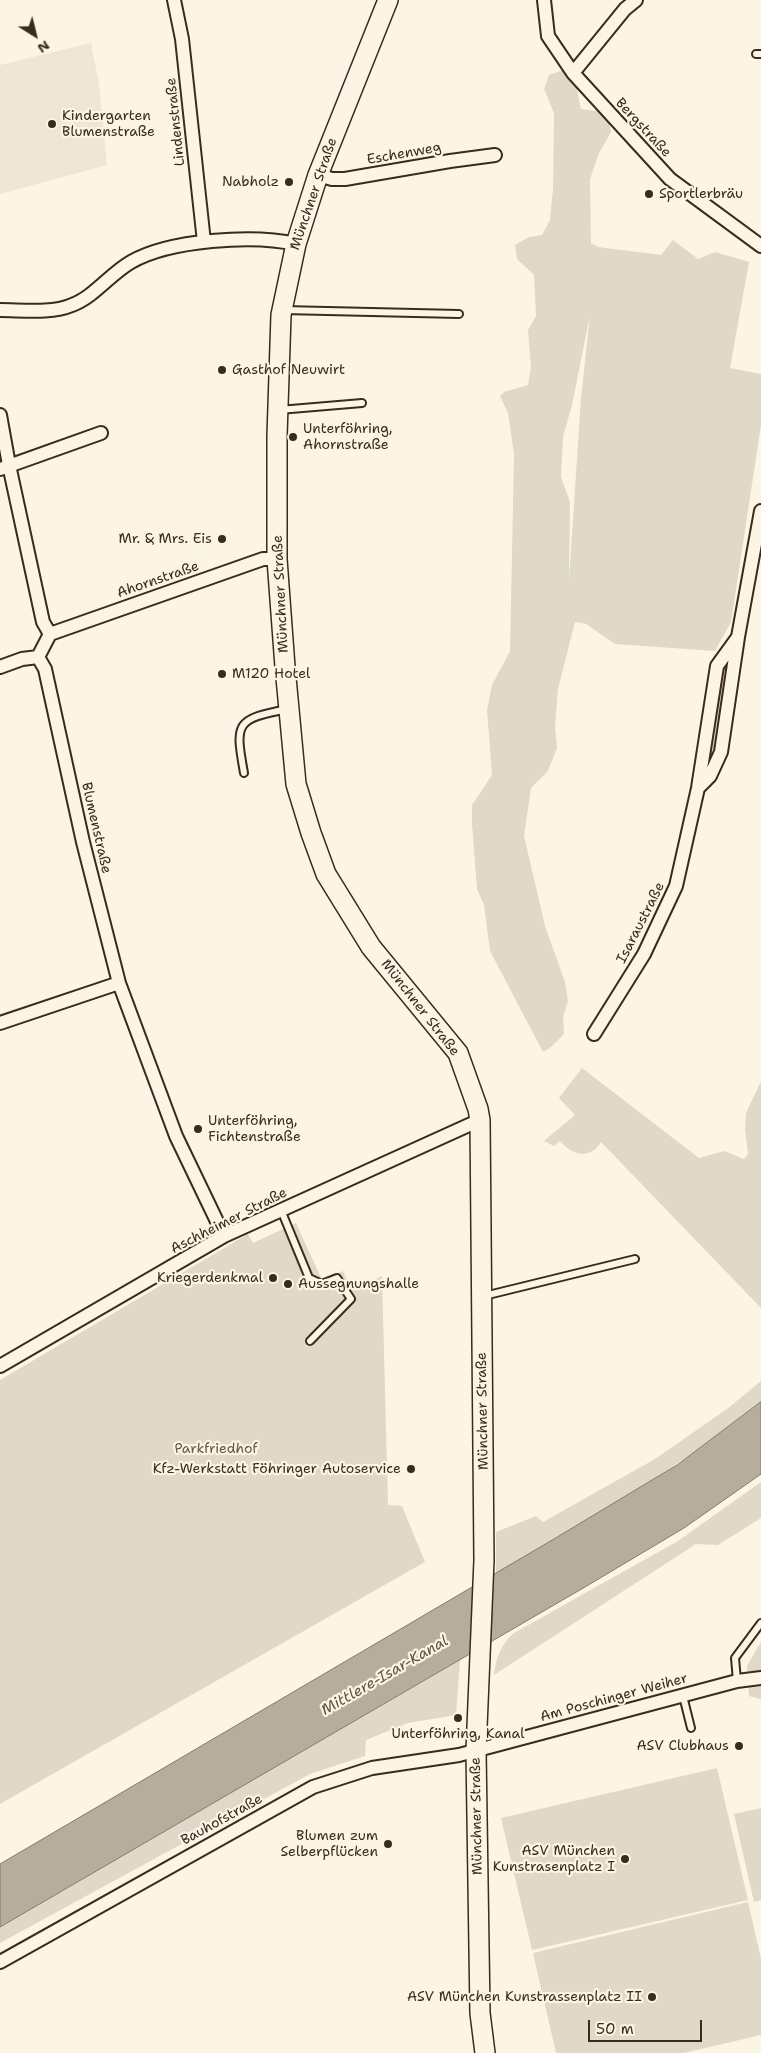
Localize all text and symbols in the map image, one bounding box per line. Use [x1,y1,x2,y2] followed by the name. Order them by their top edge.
[10,10,60,60] north arrow
[34,37,54,58] text: N
[163,77,189,167] street label: Lindenstraße
[612,95,674,161] street label: Bergstraße
[62,108,155,140] place label: Kindergarten Blumenstraße
[46,118,58,130] marker: Kindergarten Blumenstraße
[287,136,341,252] street label: Münchner Straße
[366,139,442,169] street label: Eschenweg
[222,174,279,190] place label: Nabholz
[283,176,295,188] marker: Nabholz
[659,186,743,202] place label: Sportlerbräu
[643,188,655,200] marker: Sportlerbräu
[232,362,345,378] place label: Gasthof Neuwirt
[216,364,228,376] marker: Gasthof Neuwirt
[303,421,392,454] place label: Unterföhring, Ahornstraße
[287,431,299,443] marker: Unterföhring, Ahornstraße
[118,531,212,547] place label: Mr. & Mrs. Eis
[216,533,228,545] marker: Mr. & Mrs. Eis
[270,535,292,653] street label: Münchner Straße
[115,558,201,602] street label: Ahornstraße
[232,666,310,682] place label: M120 Hotel
[216,668,228,680] marker: M120 Hotel
[77,781,115,875] street label: Blumenstraße
[613,880,669,966] street label: Isaraustraße
[377,956,463,1060] street label: Münchner Straße
[208,1113,301,1146] place label: Unterföhring, Fichtenstraße
[192,1123,204,1135] marker: Unterföhring, Fichtenstraße
[168,1184,290,1258] street label: Aschheimer Straße
[157,1270,263,1286] place label: Kriegerdenkmal
[267,1272,279,1284] marker: Kriegerdenkmal
[298,1276,419,1292] place label: Aussegnungshalle
[282,1278,294,1290] marker: Aussegnungshalle
[474,1352,492,1470] street label: Münchner Straße
[174,1441,258,1457] park label: Parkfriedhof
[153,1461,401,1477] place label: Kfz-Werkstatt Föhringer Autoservice
[405,1463,417,1475] marker: Kfz-Werkstatt Föhringer Autoservice
[318,1632,452,1720] water label: Mittlere-Isar-Kanal
[538,1670,690,1726] street label: Am Poschinger Weiher
[452,1712,464,1724] marker: Unterföhring, Kanal
[391,1726,525,1742] place label: Unterföhring, Kanal
[636,1738,729,1754] place label: ASV Clubhaus
[733,1740,745,1752] marker: ASV Clubhaus
[468,1757,486,1875] street label: Münchner Straße
[178,1791,266,1849] street label: Bauhofstraße
[280,1828,378,1860] place label: Blumen zum Selberpflücken
[382,1838,394,1850] marker: Blumen zum Selberpflücken
[493,1843,615,1875] place label: ASV München Kunstrasenplatz I
[619,1853,631,1865] marker: ASV München Kunstrasenplatz I
[407,1989,642,2005] place label: ASV München Kunstrassenplatz II
[646,1991,658,2003] marker: ASV München Kunstrassenplatz II
[591,2010,705,2042] scale bar
[596,2019,634,2039] text: 50 m

